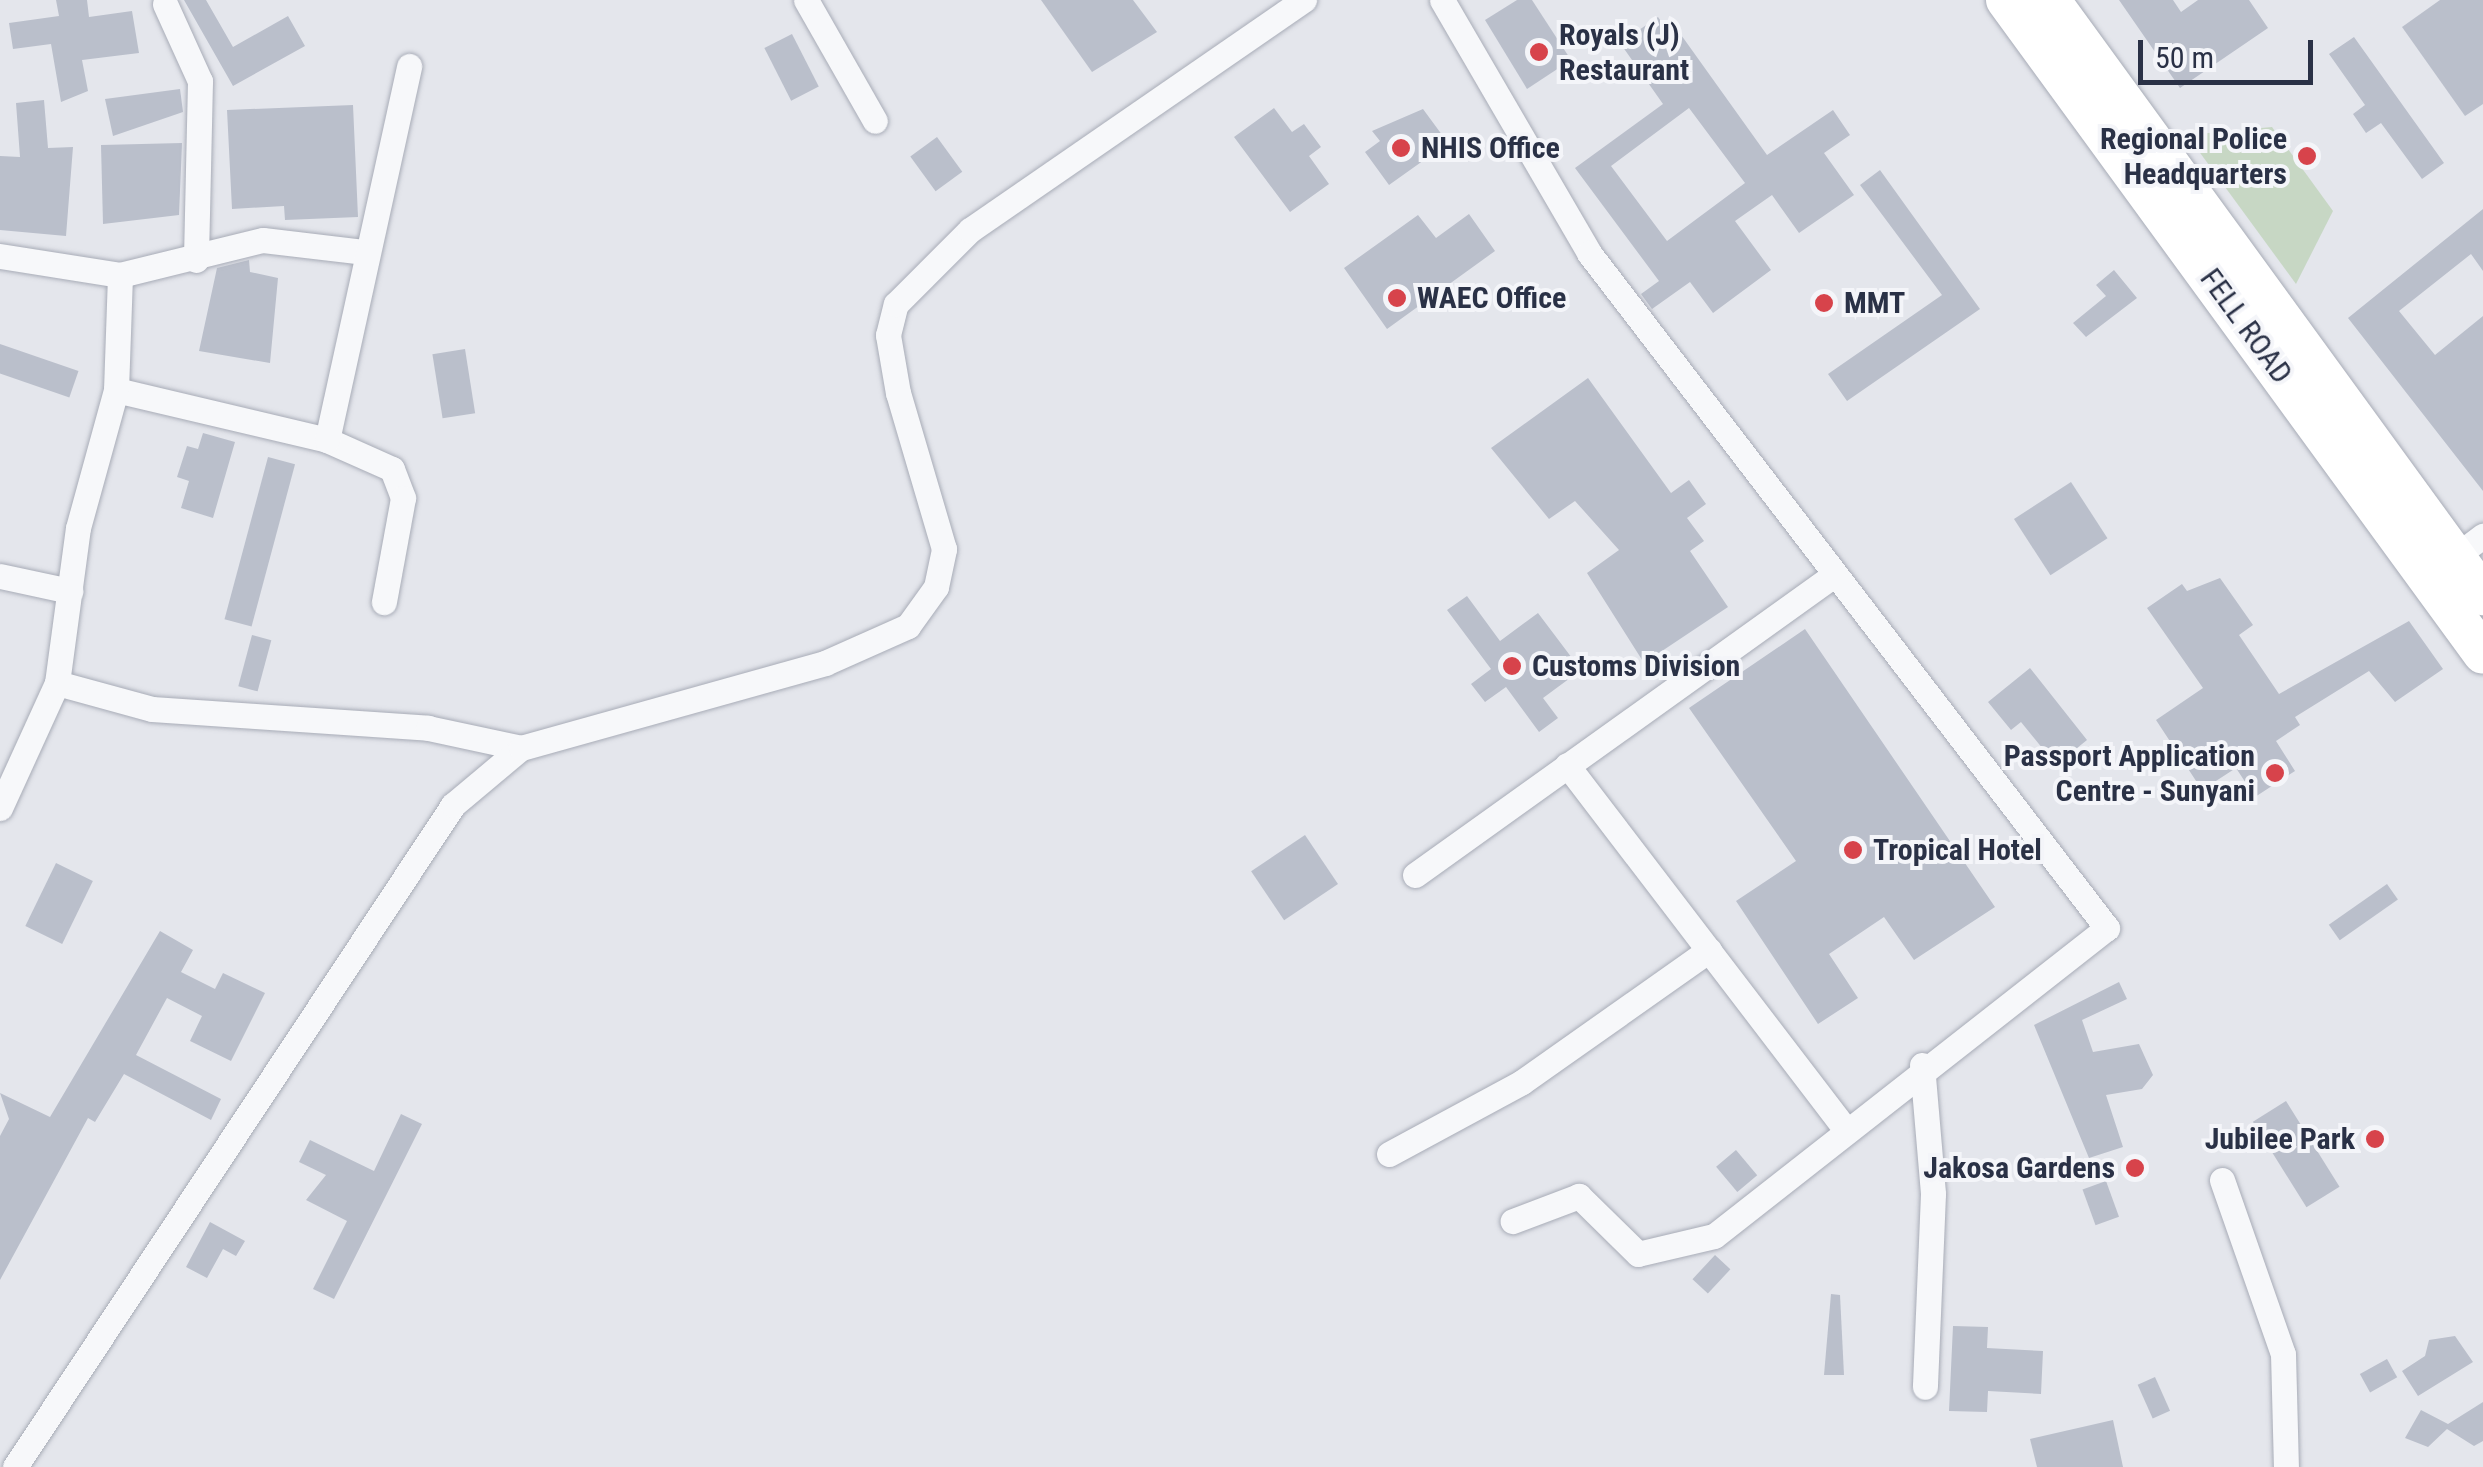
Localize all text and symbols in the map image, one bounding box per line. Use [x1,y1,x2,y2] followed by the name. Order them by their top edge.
[1559,17,1689,88] place label: Royals (J) Restaurant
[2143,20,2318,82] scale bar
[2155,40,2214,75] text: 50 m
[1528,41,1550,63] marker: Royals (J) Restaurant
[2100,121,2287,192] place label: Regional Police Headquarters
[1421,130,1560,166] place label: NHIS Office
[1390,137,1412,159] marker: NHIS Office
[2296,145,2318,167] marker: Regional Police Headquarters
[2192,262,2300,390] street label: FELL ROAD
[1417,280,1566,316] place label: WAEC Office
[1844,285,1905,321] place label: MMT
[1386,287,1408,309] marker: WAEC Office
[1813,292,1835,314] marker: MMT
[1532,648,1740,684] place label: Customs Division
[1501,655,1523,677] marker: Customs Division
[2004,738,2255,808] place label: Passport Application Centre - Sunyani
[2264,762,2286,784] marker: Passport Application Centre - Sunyani
[1873,832,2042,868] place label: Tropical Hotel
[1842,839,1864,861] marker: Tropical Hotel
[2205,1121,2355,1157] place label: Jubilee Park
[2364,1128,2386,1150] marker: Jubilee Park
[1923,1150,2115,1186] place label: Jakosa Gardens
[2124,1157,2146,1179] marker: Jakosa Gardens

